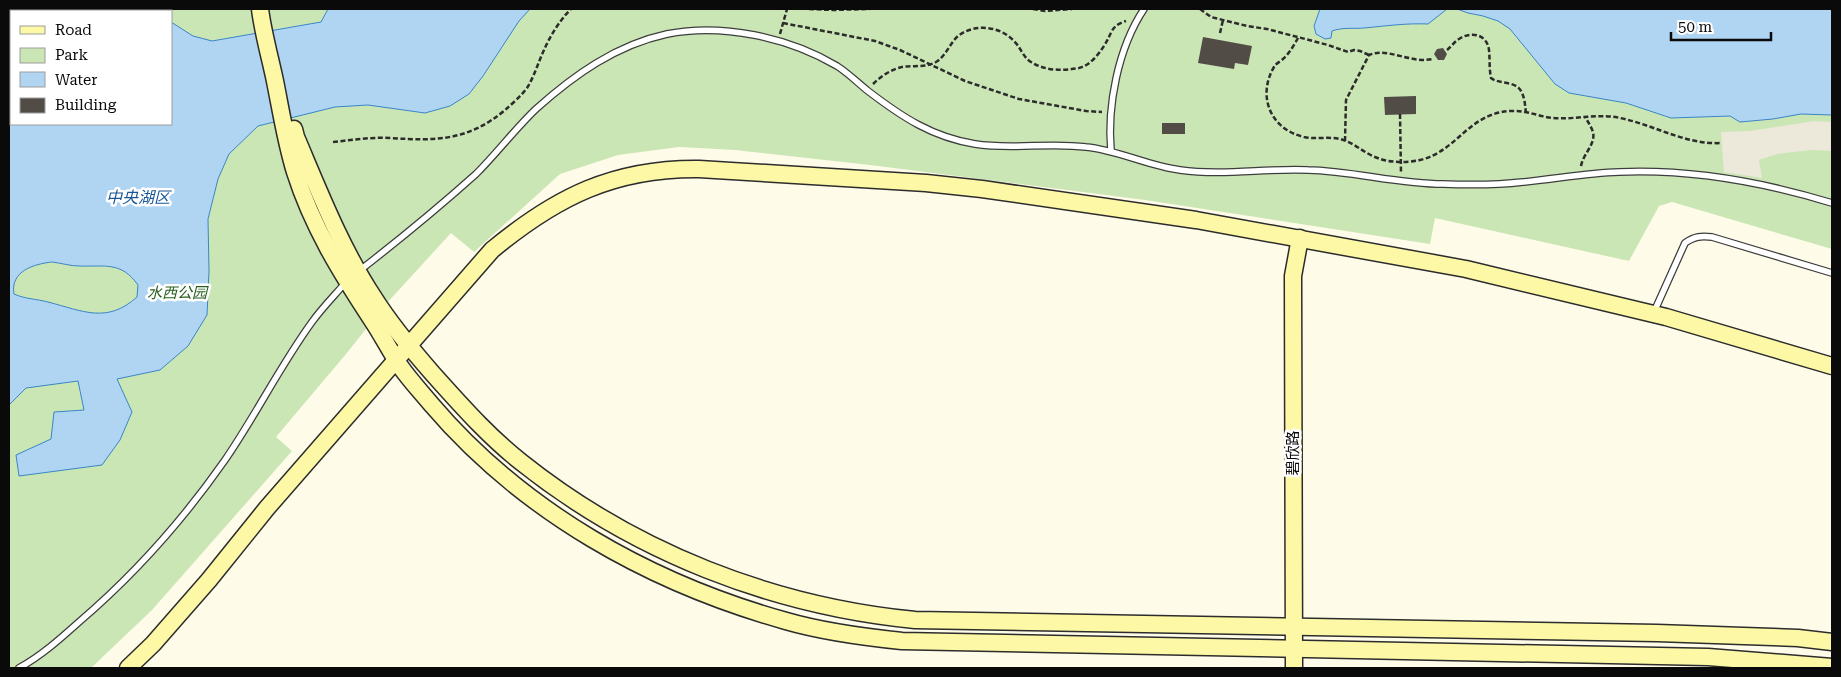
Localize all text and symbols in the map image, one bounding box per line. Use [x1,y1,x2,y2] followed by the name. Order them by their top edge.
[10,10,172,125] legend
[1671,10,1771,42] scale bar
[1678,18,1713,36] text: 50 m
[55,21,92,39] text: Road
[55,46,89,64] text: Park
[55,71,97,89] text: Water
[55,96,117,114] text: Building
[106,188,172,207] water label: 中央湖区
[147,284,209,302] park label: 水西公园
[1284,430,1302,476] street label: 碧欣路

